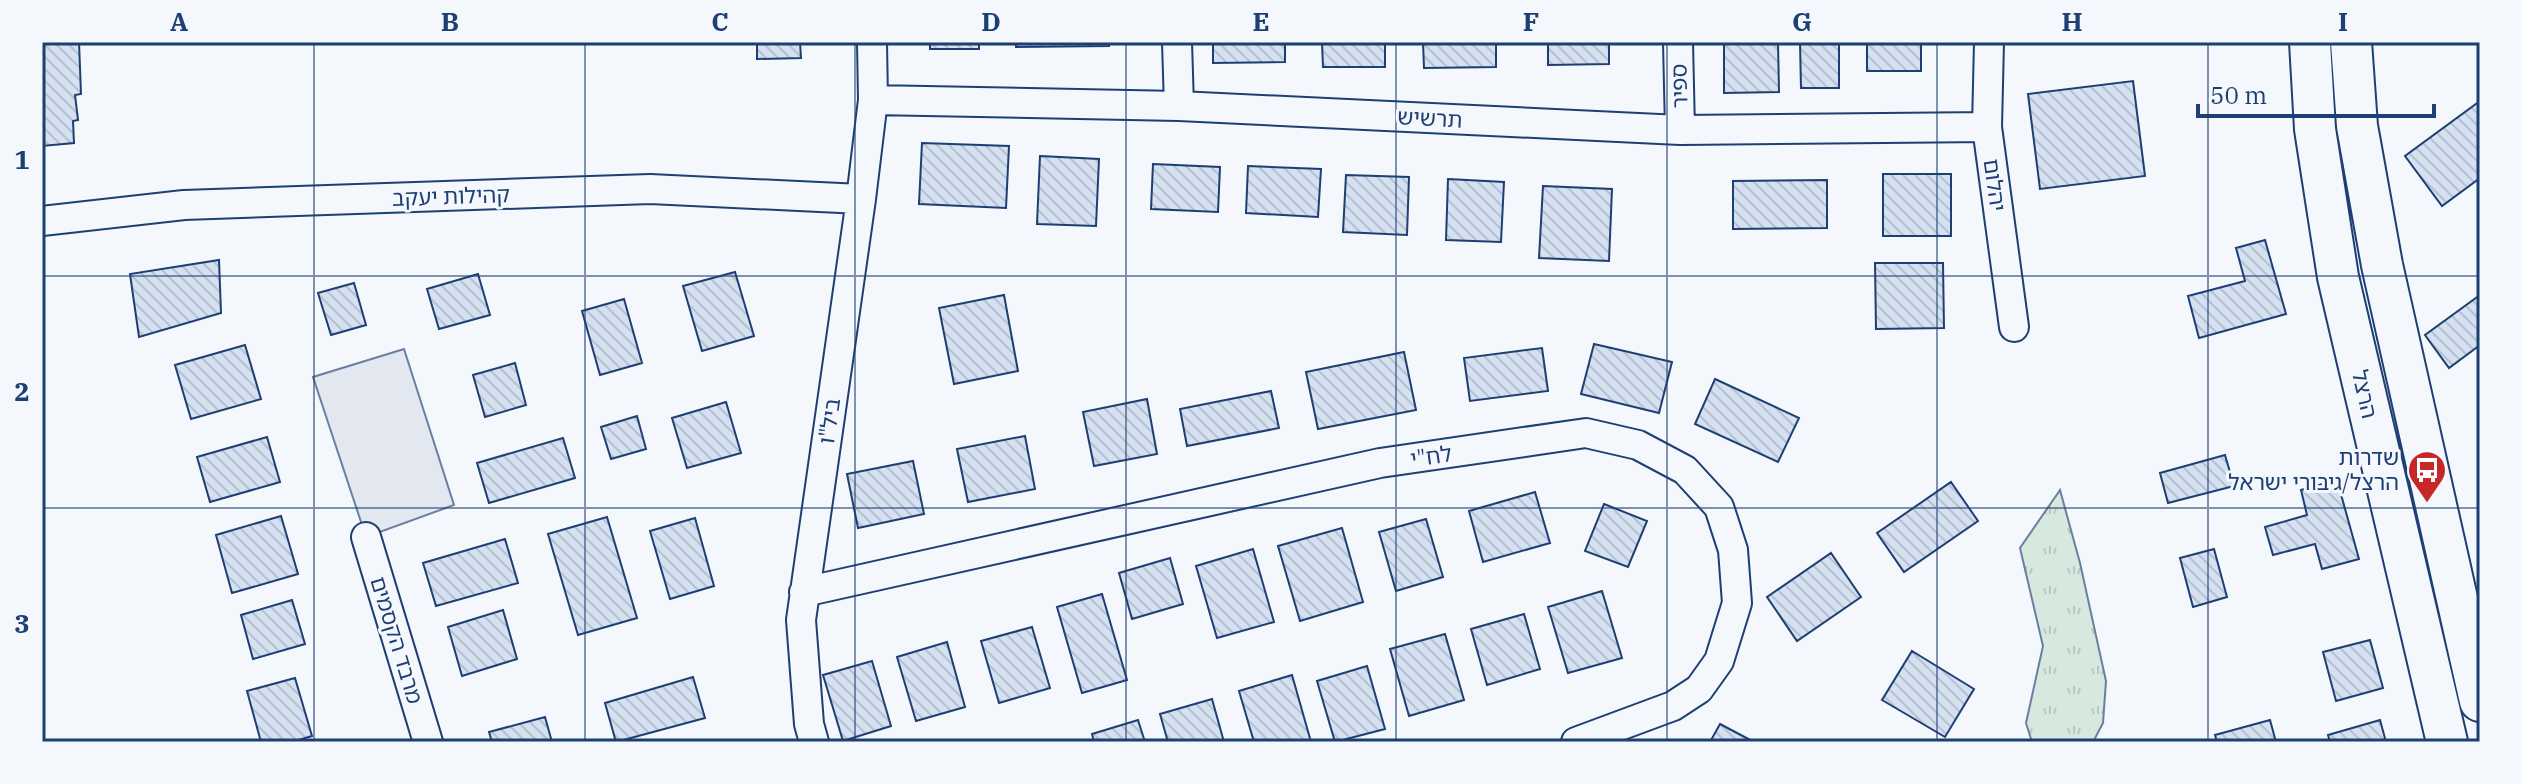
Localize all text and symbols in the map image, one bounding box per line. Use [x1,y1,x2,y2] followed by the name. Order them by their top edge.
[170,4,188,38] text: A
[441,4,459,38] text: B
[711,4,729,38] text: C
[981,4,1001,38] text: D
[1252,4,1270,38] text: E
[1523,4,1539,38] text: F
[1792,4,1812,38] text: G
[2061,4,2083,38] text: H
[2338,4,2348,38] text: I
[1664,63,1693,109] street label: ספיר
[2198,68,2434,118] scale bar
[2210,79,2267,111] text: 50 m
[1397,101,1463,134] street label: תרשיש
[14,142,30,176] text: 1
[1977,157,2014,213] street label: יהלום
[391,179,511,212] street label: קהילות יעקב
[2346,367,2385,421] street label: הרצל
[14,374,30,408] text: 2
[811,396,846,446] street label: ביל"ו
[1408,438,1454,473] street label: לח"י
[2228,442,2399,496] place label: שדרות הרצל/גיבורי ישראל
[2406,449,2448,504] bus stop icon: שדרות הרצל/גיבורי ישראל
[364,573,431,707] street label: מרבד הקסמים
[14,606,30,640] text: 3

